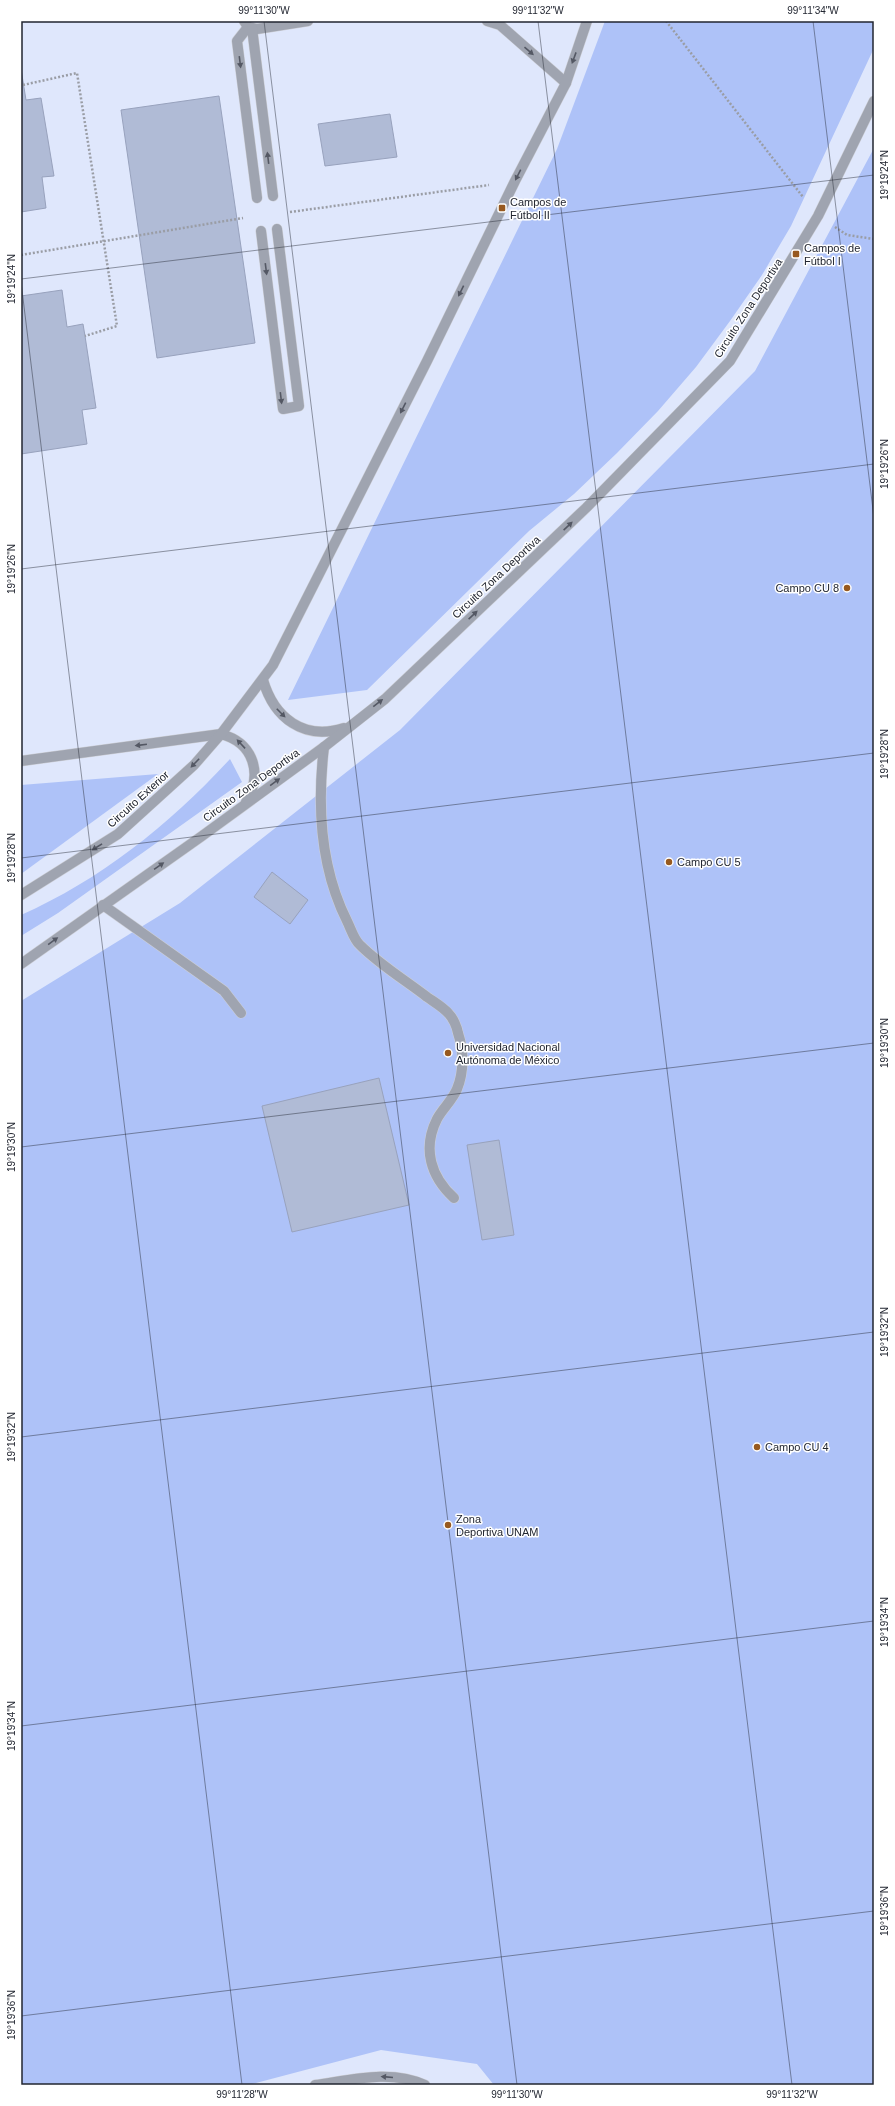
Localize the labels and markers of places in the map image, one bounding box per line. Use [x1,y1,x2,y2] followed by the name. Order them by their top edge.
[510,196,566,221] place label: Campos de Fútbol II
[497,203,507,213] marker: Campos de Fútbol II
[804,242,860,267] place label: Campos de Fútbol I
[791,249,801,259] marker: Campos de Fútbol I
[775,582,839,594] place label: Campo CU 8
[842,583,852,593] marker: Campo CU 8
[677,856,741,868] place label: Campo CU 5
[664,857,674,867] marker: Campo CU 5
[456,1041,560,1066] place label: Universidad Nacional Autónoma de México
[443,1048,453,1058] marker: Universidad Nacional Autónoma de México
[765,1441,829,1453] place label: Campo CU 4
[752,1442,762,1452] marker: Campo CU 4
[456,1513,539,1538] place label: Zona Deportiva UNAM
[443,1520,453,1530] marker: Zona Deportiva UNAM

